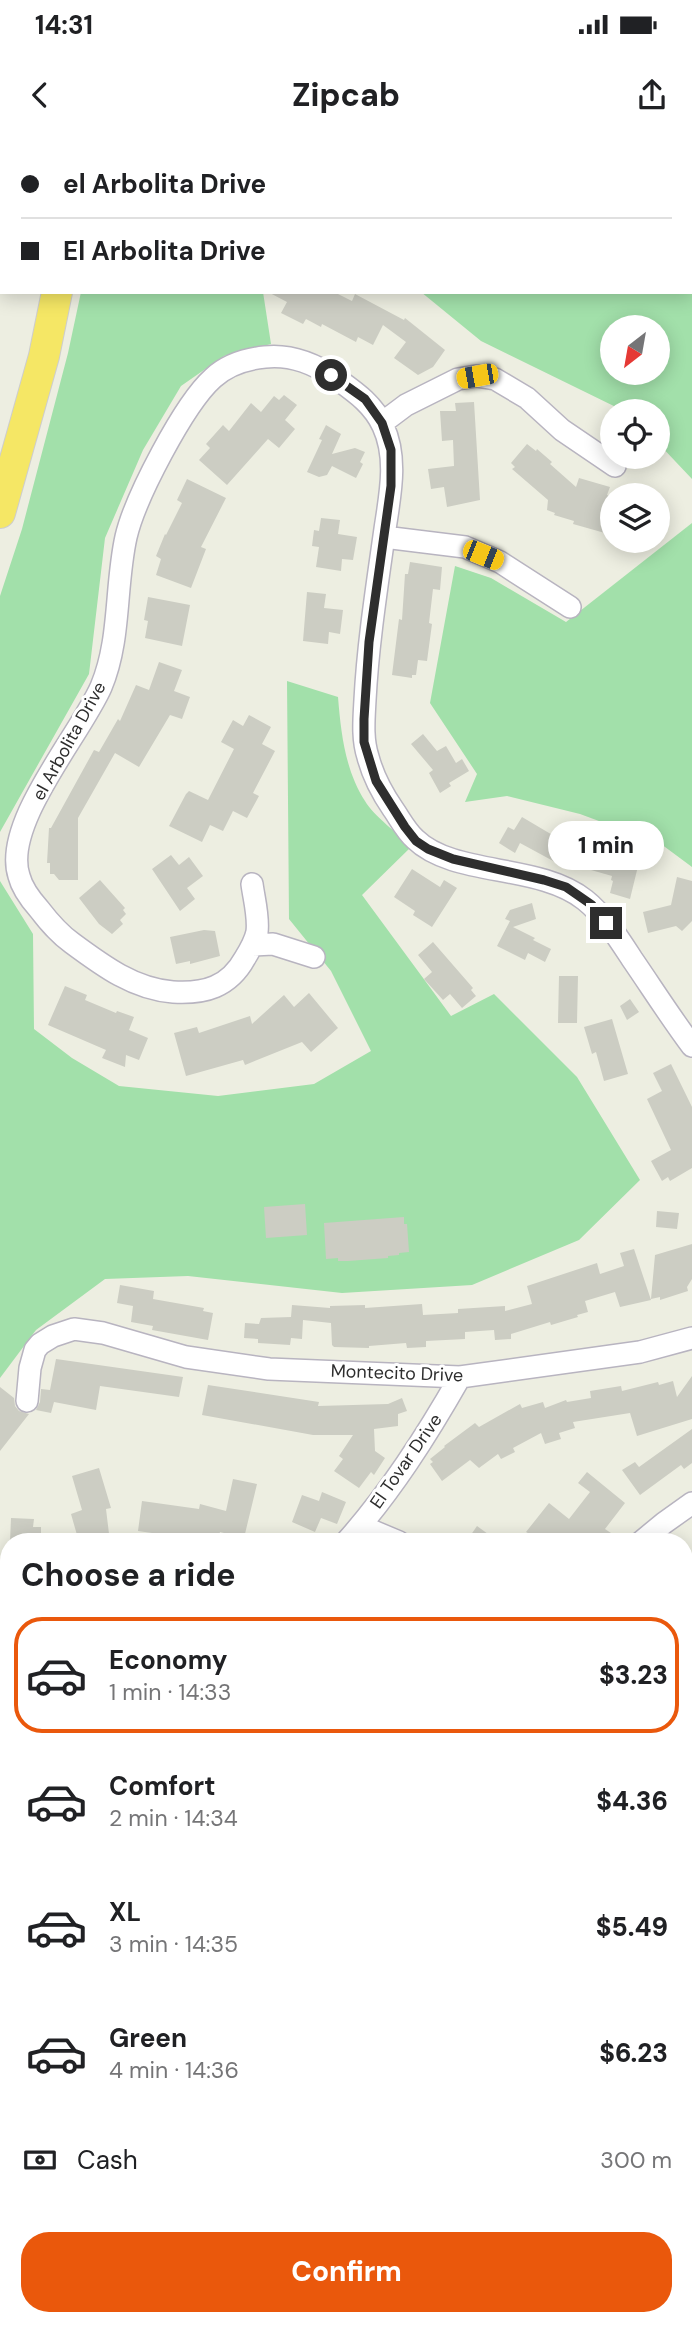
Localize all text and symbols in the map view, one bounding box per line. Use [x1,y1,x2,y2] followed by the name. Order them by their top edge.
[35,8,93,42] text: 14:31
[292,74,400,116] text: Zipcab
[21,76,59,114] icon: back
[633,76,671,114] icon: share
[63,167,266,201] text: el Arbolita Drive
[63,234,266,268] text: El Arbolita Drive
[600,315,670,385] north arrow
[600,315,670,553] map controls
[315,359,347,391] route start
[455,362,500,390] car
[600,399,670,469] button: locate
[600,483,670,553] button: layers
[460,537,507,573] car
[26,677,112,805] street label: el Arbolita Drive
[548,822,664,870] callout: 1 min
[578,830,634,860] text: 1 min
[590,907,622,939] route end
[330,1359,464,1387] street label: Montecito Drive
[364,1409,448,1513] street label: El Tovar Drive
[21,1554,236,1596] text: Choose a ride
[109,1643,227,1677] text: Economy
[25,1644,88,1707] icon: car
[599,1658,668,1692] text: $3.23
[109,1677,231,1707] text: 1 min · 14:33
[109,1769,215,1803] text: Comfort
[25,1770,88,1833] icon: car
[596,1784,668,1818] text: $4.36
[109,1803,238,1833] text: 2 min · 14:34
[109,1895,141,1929] text: XL
[25,1896,88,1959] icon: car
[596,1910,668,1944] text: $5.49
[109,1929,238,1959] text: 3 min · 14:35
[109,2021,187,2055] text: Green
[25,2022,88,2085] icon: car
[599,2036,668,2070] text: $6.23
[109,2055,239,2085] text: 4 min · 14:36
[21,2141,59,2179] icon: cash
[77,2143,138,2177] text: Cash
[600,2145,672,2175] text: 300 m
[21,2232,672,2312] button: Confirm

